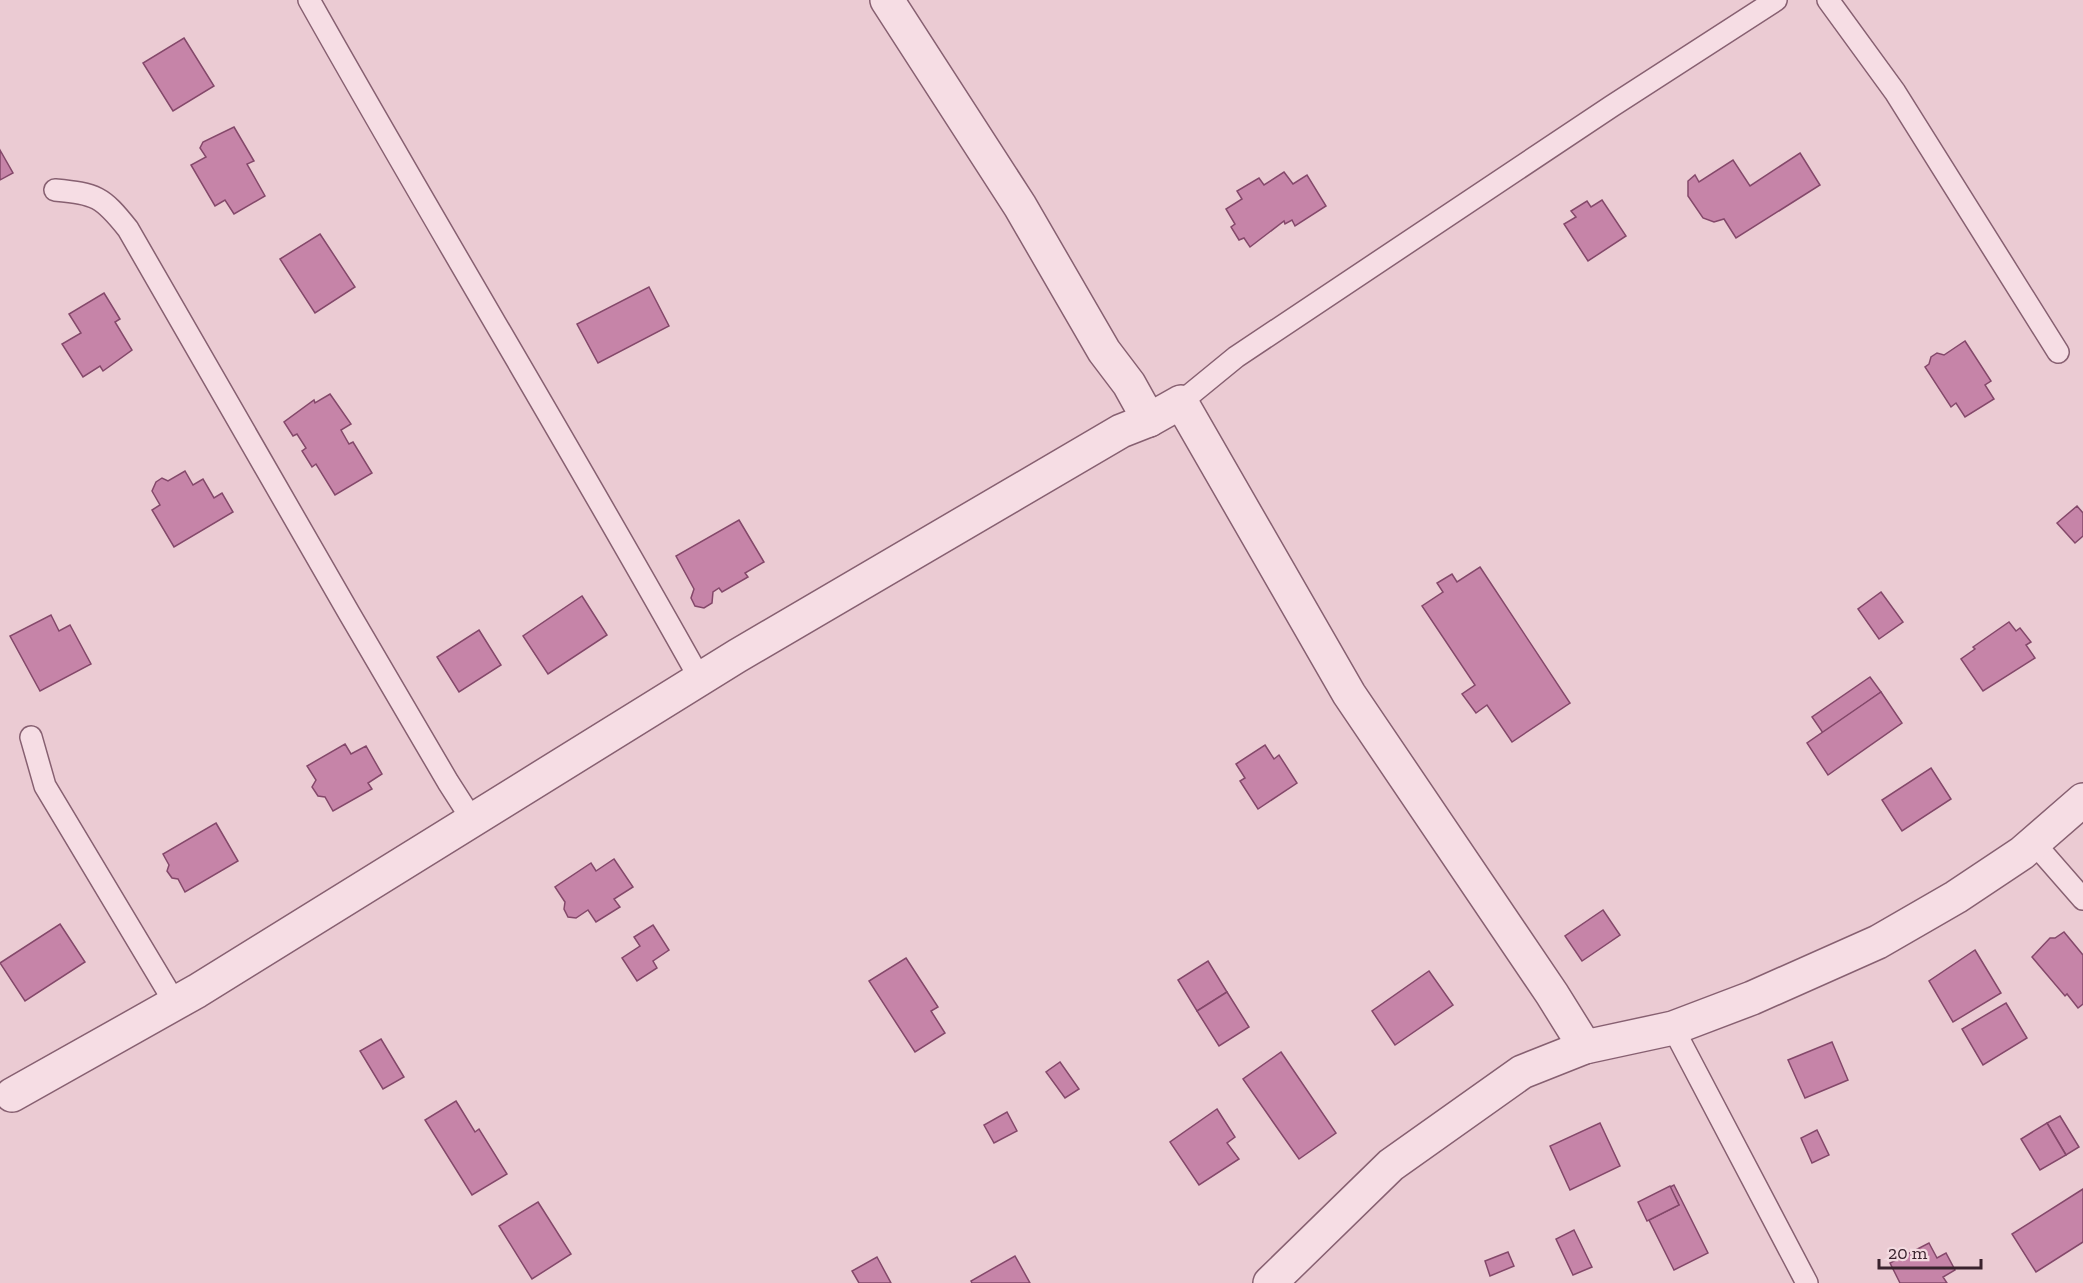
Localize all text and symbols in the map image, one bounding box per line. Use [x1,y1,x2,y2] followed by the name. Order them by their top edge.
[1879,1232,1981,1270] scale bar
[1888,1242,1928,1264] text: 20 m

